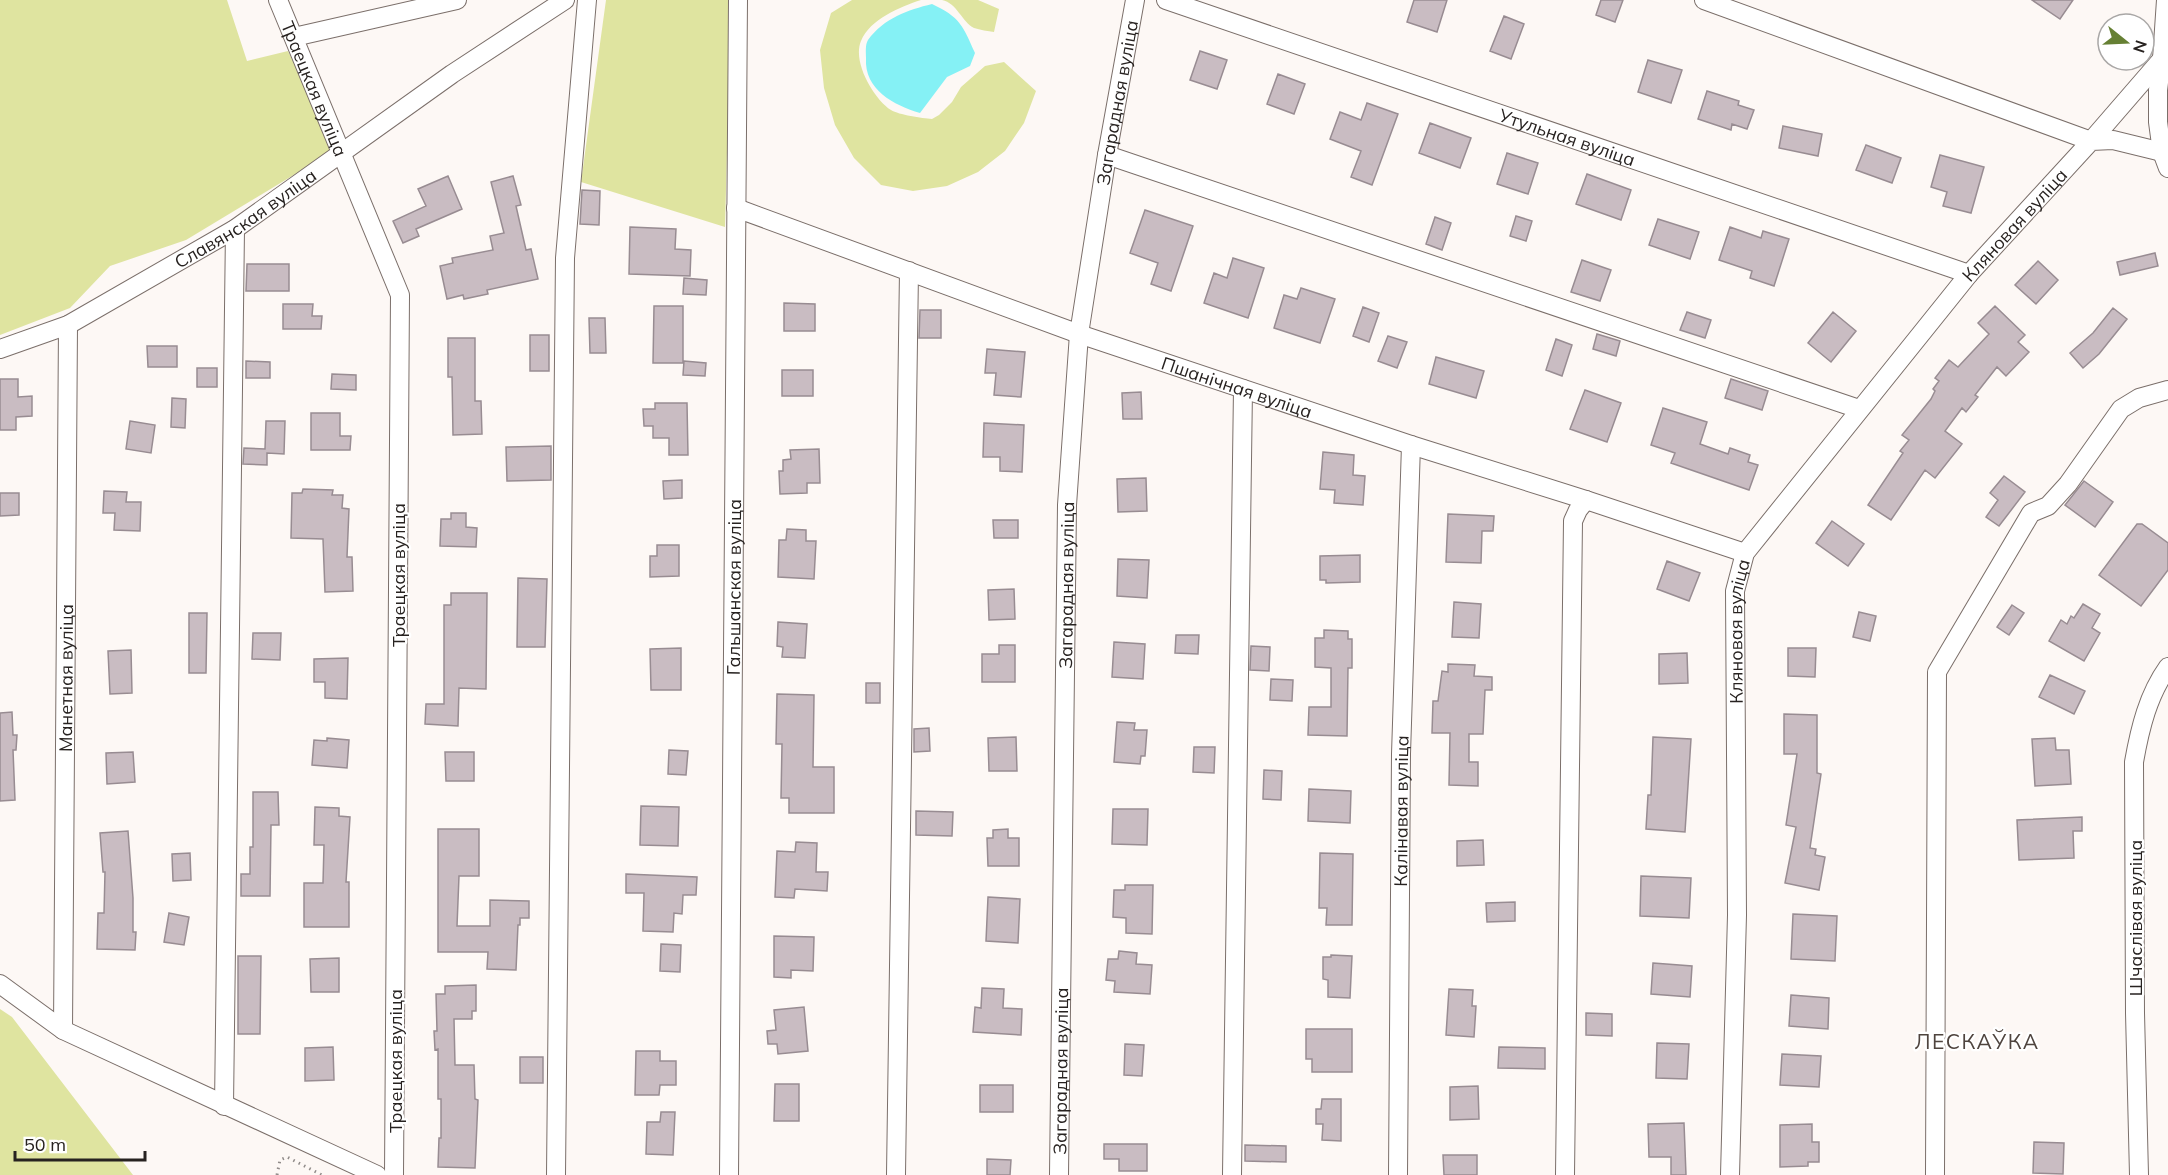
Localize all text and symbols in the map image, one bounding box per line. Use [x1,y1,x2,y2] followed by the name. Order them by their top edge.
[2096,12,2156,72] north arrow
[277,18,353,160] street label: Траецкая вуліца
[1091,18,1143,187] street label: Загарадная вуліца
[2129,38,2152,55] text: N
[1495,103,1638,171] street label: Утульная вуліца
[170,163,321,273] street label: Славянская вуліца
[1957,163,2072,286] street label: Кляновая вуліца
[1159,351,1315,423] street label: Пшанічная вуліца
[721,499,746,675] street label: Гальшанская вуліца
[1054,501,1079,669] street label: Загарадная вуліца
[387,503,410,647] street label: Траецкая вуліца
[1723,557,1754,704] street label: Кляновая вуліца
[53,604,78,752] street label: Манетная вуліца
[1389,735,1413,887] street label: Калінавая вуліца
[2124,840,2147,996] street label: Шчаслівая вуліца
[1048,987,1073,1155] street label: Загарадная вуліца
[384,989,407,1133] street label: Траецкая вуліца
[1914,1028,2040,1054] district label: ЛЕСКАЎКА
[15,1124,146,1162] scale bar
[24,1133,66,1156] text: 50 m

